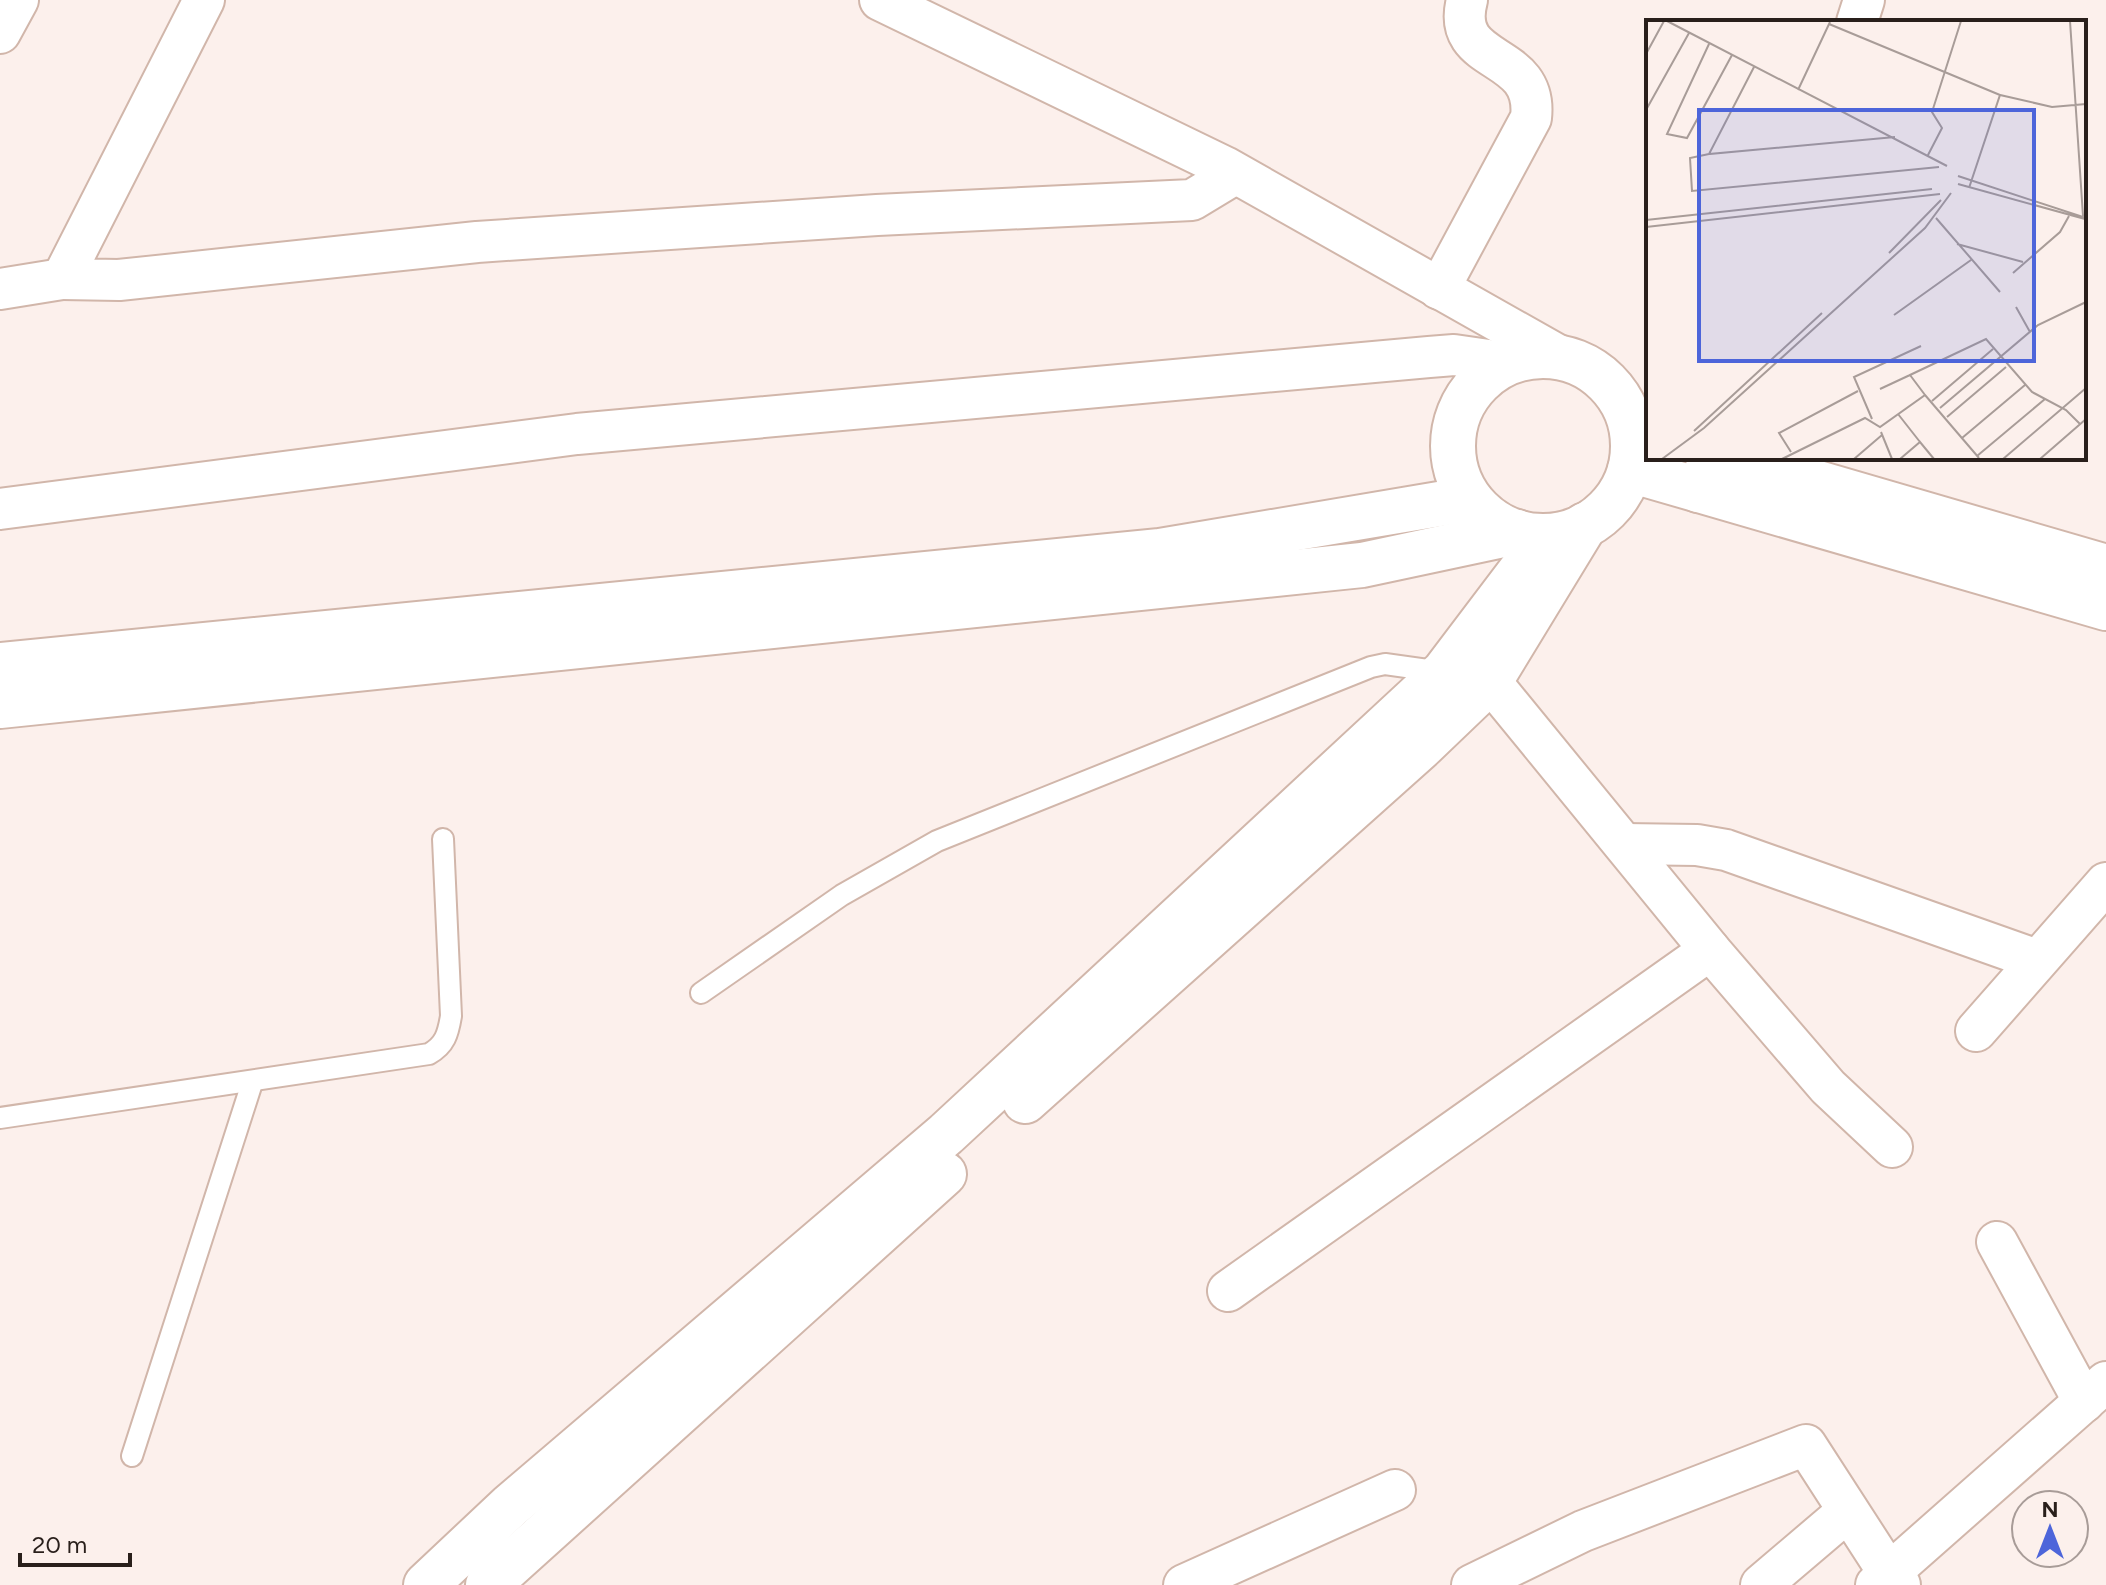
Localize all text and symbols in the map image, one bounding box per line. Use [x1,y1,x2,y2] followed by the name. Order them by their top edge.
[1646,20,2086,460] inset map
[2010,1489,2090,1569] north arrow
[2041,1496,2059,1523] text: N
[20,1517,130,1567] scale bar
[32,1530,87,1559] text: 20 m

